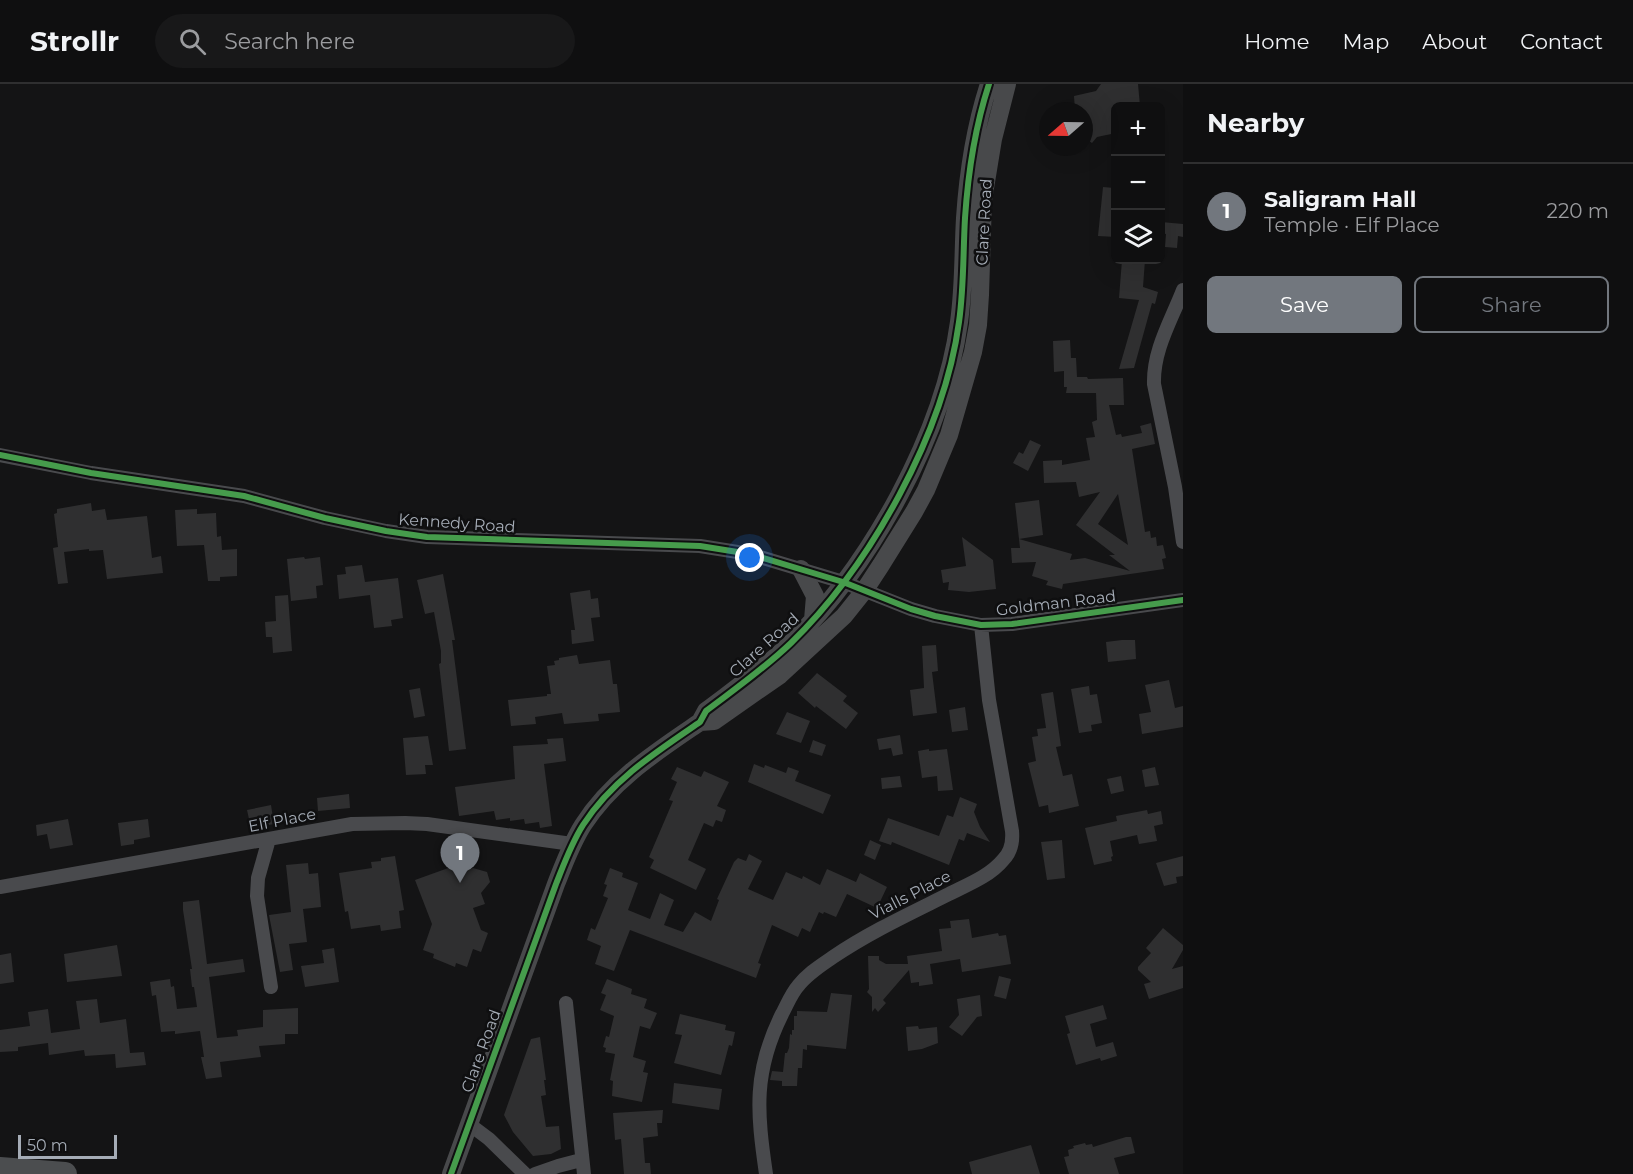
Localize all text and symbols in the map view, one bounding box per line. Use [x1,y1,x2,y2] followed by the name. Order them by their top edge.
[155,14,575,68] search box
[30,24,119,58] text: Strollr
[176,25,209,58] icon: search
[224,28,355,55] text: Search here
[1244,29,1309,54] text: Home
[1342,29,1389,54] text: Map
[1422,29,1487,54] text: About
[1520,29,1603,54] text: Contact
[1039,102,1093,156] north arrow
[1111,102,1165,264] map controls
[1111,102,1165,156] button: +
[1207,107,1304,139] text: Nearby
[1111,156,1165,210] button: −
[972,178,996,266] street label: Clare Road
[1264,186,1416,213] text: Saligram Hall
[1223,199,1230,223] text: 1
[1547,199,1609,223] text: 220 m
[1111,210,1165,264] button: layers
[1264,213,1440,237] text: Temple · Elf Place
[1207,276,1402,333] button: Save
[1414,276,1609,333] button: Share
[398,509,516,537] street label: Kennedy Road
[735,543,764,572] your location
[995,586,1117,620] street label: Goldman Road
[725,609,803,681] street label: Clare Road
[247,804,317,836] street label: Elf Place
[440,834,480,883] pin: 1
[866,866,954,924] street label: Vialls Place
[457,1007,505,1095] street label: Clare Road
[18,1132,117,1160] scale bar
[27,1136,68,1155] text: 50 m

